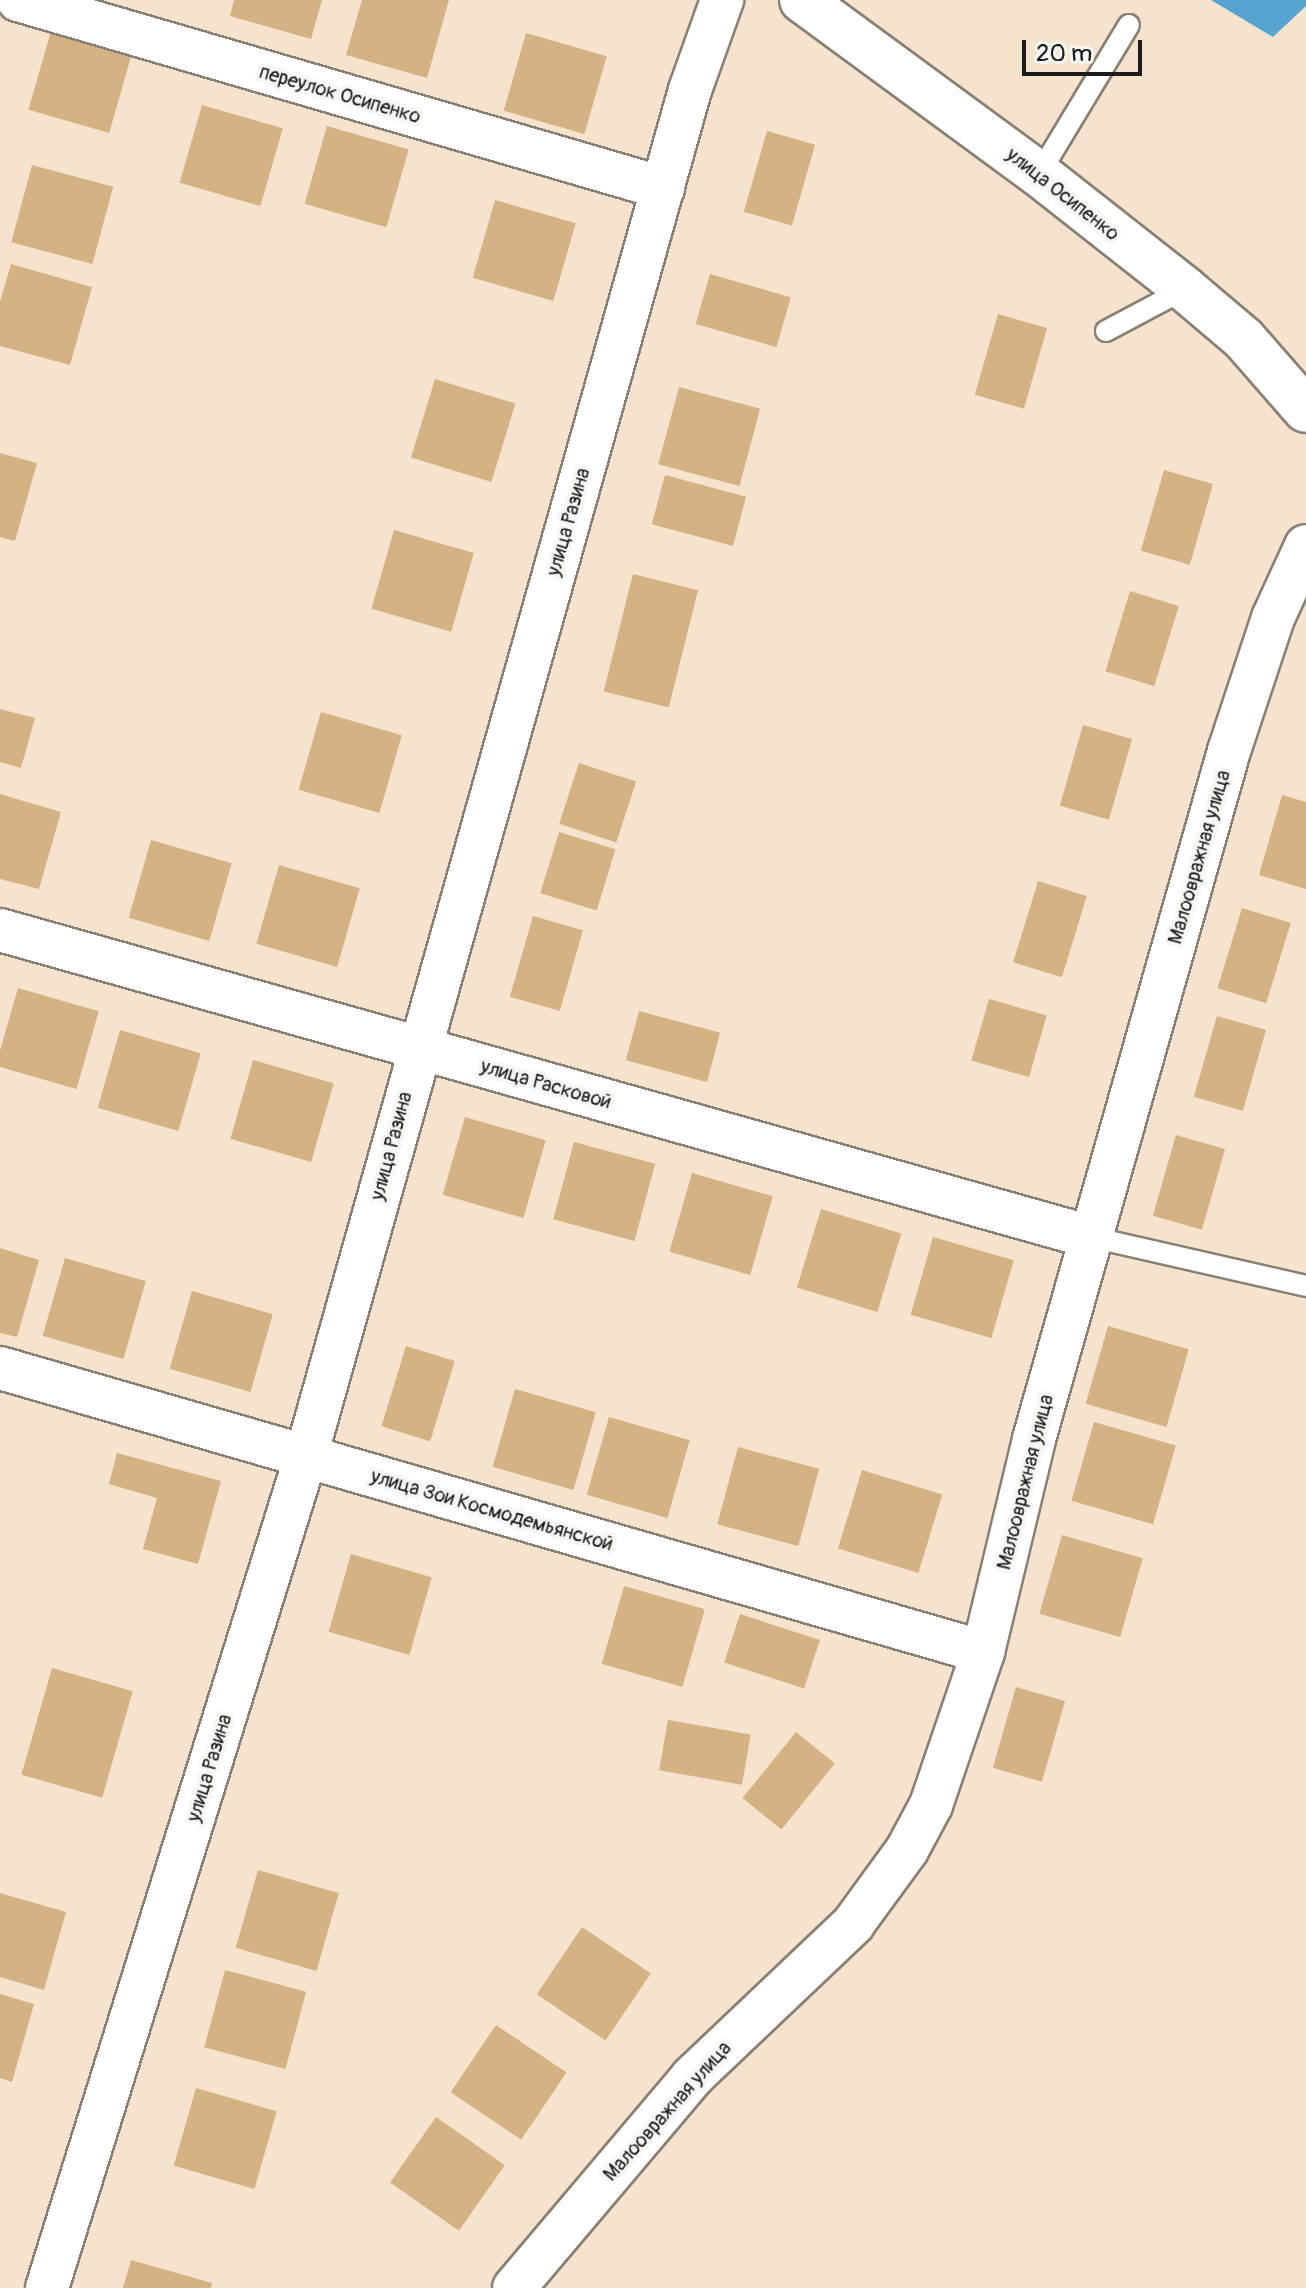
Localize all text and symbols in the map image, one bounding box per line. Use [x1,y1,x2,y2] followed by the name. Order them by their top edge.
[1026,24,1146,74] scale bar
[1036,39,1092,68] text: 20 m
[257,59,423,129] street label: переулок Осипенко
[1002,142,1124,246] street label: улица Осипенко
[541,465,595,579] street label: улица Разина
[1163,767,1235,947] street label: Малоовражная улица
[478,1054,614,1114] street label: улица Расковой
[365,1089,417,1203] street label: улица Разина
[992,1392,1058,1572] street label: Малоовражная улица
[368,1464,616,1556] street label: улица Зои Космодемьянской
[181,1711,237,1825] street label: улица Разина
[598,2036,736,2186] street label: Малоовражная улица

